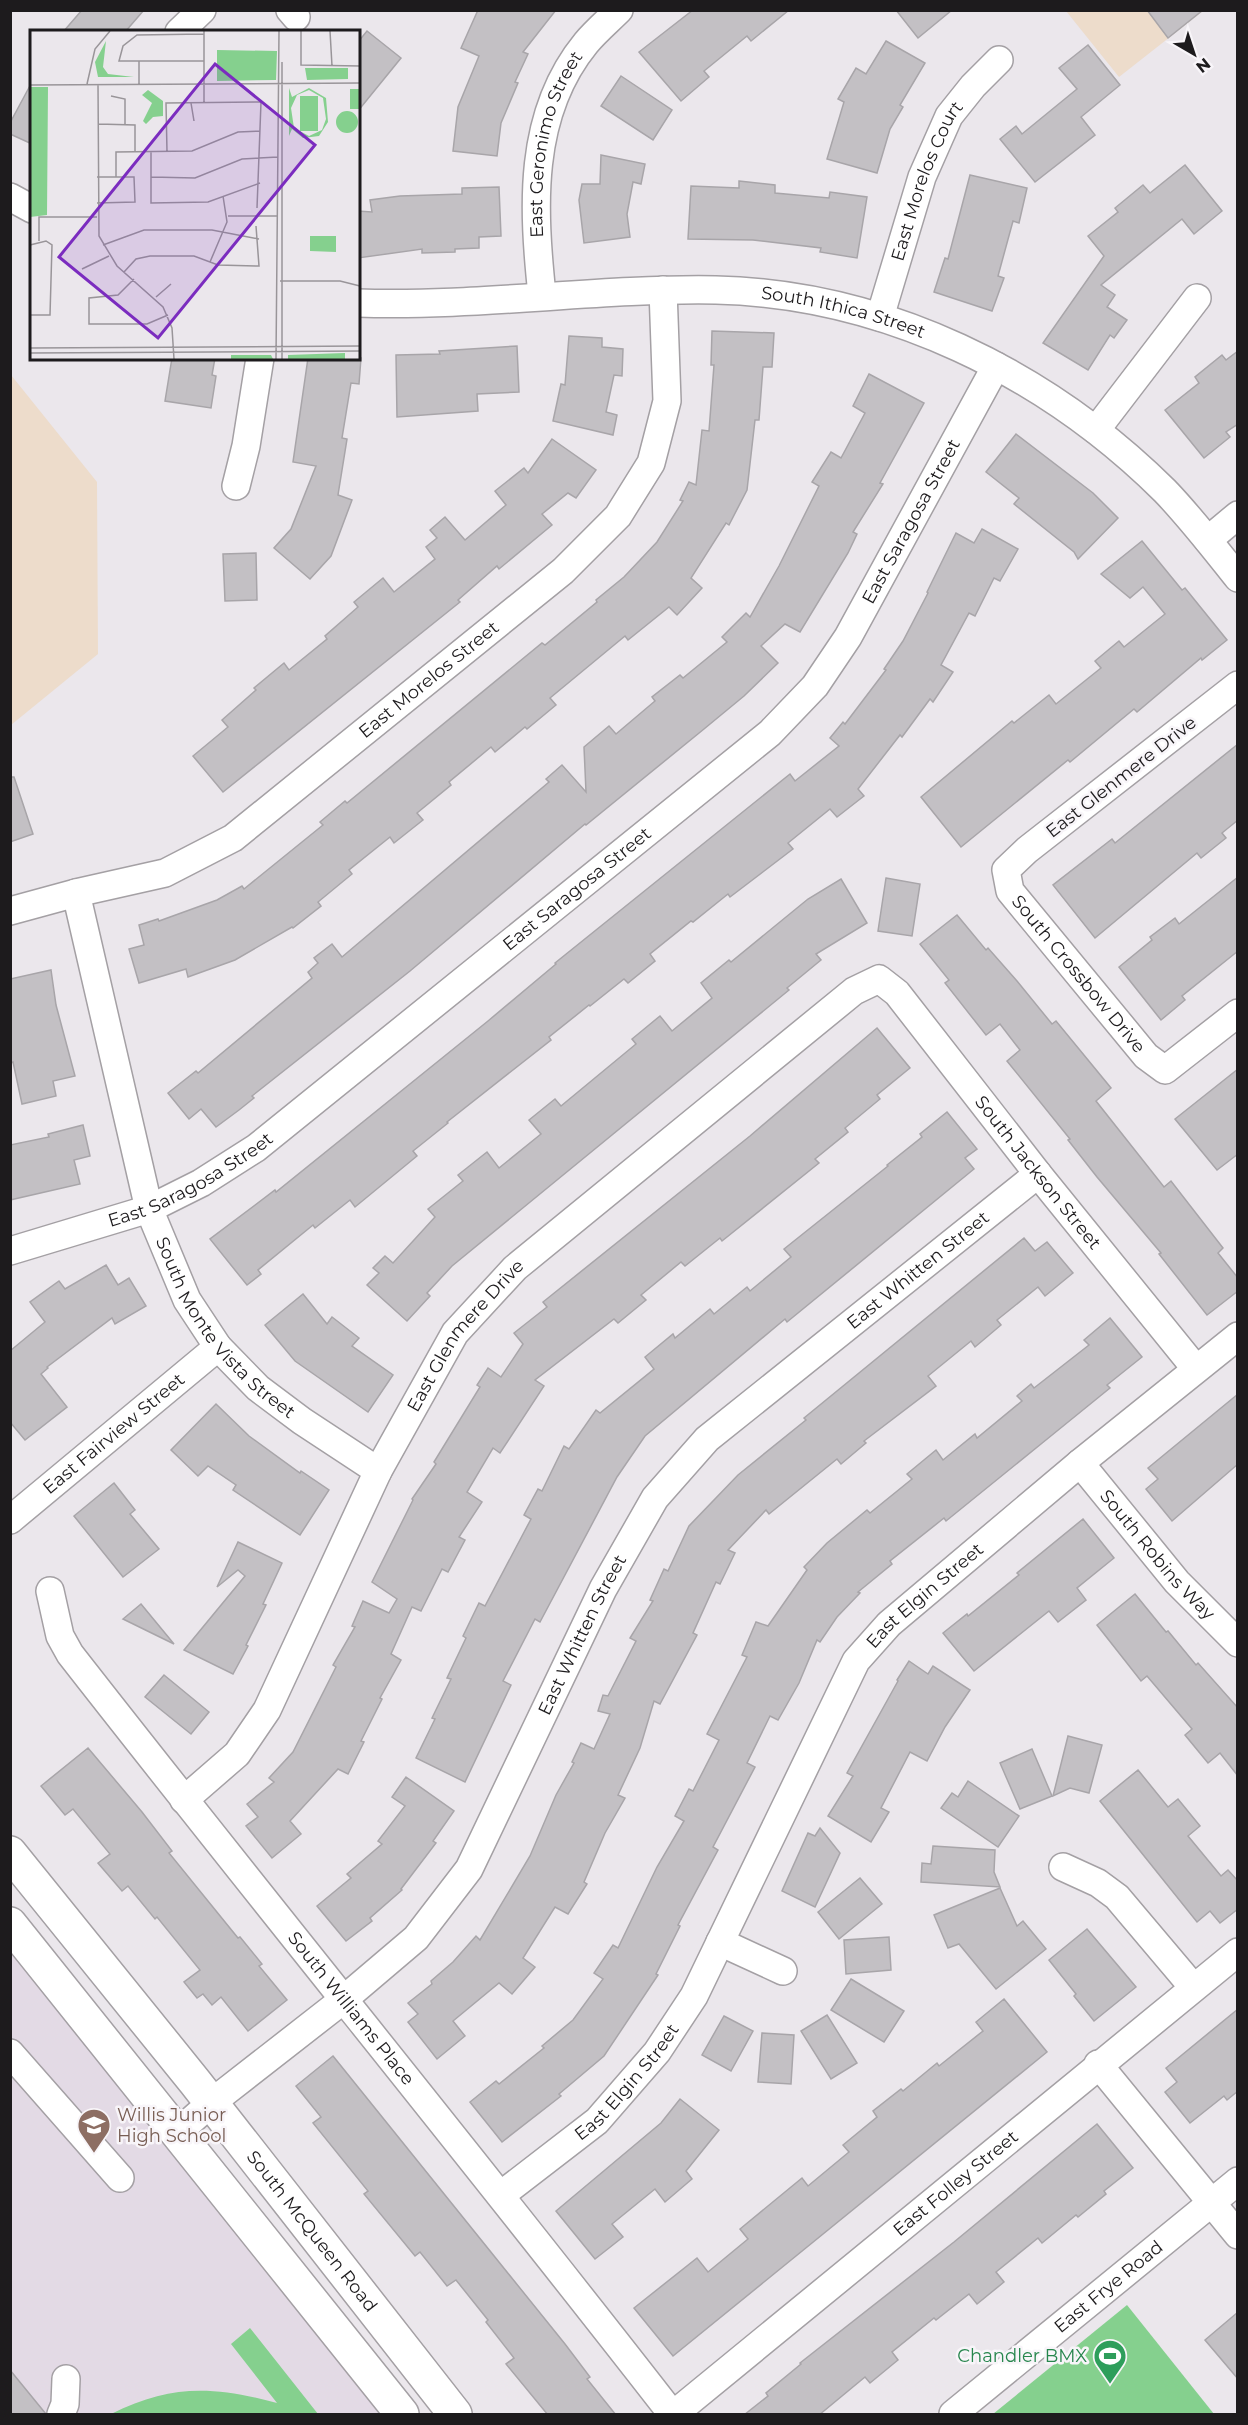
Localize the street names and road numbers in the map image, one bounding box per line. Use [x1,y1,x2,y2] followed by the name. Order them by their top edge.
[525,47,587,238] street label: East Geronimo Street
[886,97,968,264] street label: East Morelos Court
[760,282,928,343] street label: South Ithica Street
[857,435,965,608] street label: East Saragosa Street
[354,616,503,743] street label: East Morelos Street
[1041,711,1201,843] street label: East Glenmere Drive
[498,822,656,955] street label: East Saragosa Street
[1007,891,1150,1058] street label: South Crossbow Drive
[970,1091,1106,1254] street label: South Jackson Street
[105,1128,277,1232] street label: East Saragosa Street
[842,1207,994,1334] street label: East Whitten Street
[151,1234,300,1423] street label: South Monte Vista Street
[402,1254,528,1416] street label: East Glenmere Drive
[38,1368,189,1499] street label: East Fairview Street
[1095,1485,1220,1625] street label: South Robins Way
[862,1538,988,1653] street label: East Elgin Street
[533,1551,631,1719] street label: East Whitten Street
[283,1927,419,2090] street label: South Williams Place
[570,2019,684,2145] street label: East Elgin Street
[889,2126,1023,2241] street label: East Folley Street
[242,2146,382,2316] street label: South McQueen Road
[1050,2236,1167,2338] street label: East Frye Road

